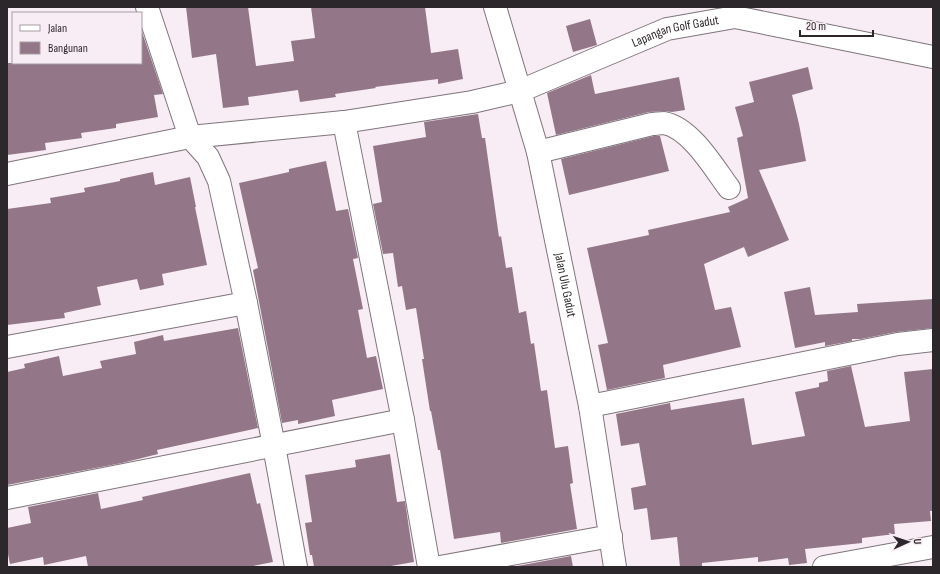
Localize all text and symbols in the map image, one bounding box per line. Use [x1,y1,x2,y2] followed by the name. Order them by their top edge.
[12,12,142,64] legend
[629,12,720,51] street label: Lapangan Golf Gadut
[800,12,873,38] scale bar
[806,19,826,34] text: 20 m
[47,21,67,36] text: Jalan
[48,41,88,56] text: Bangunan
[551,250,580,319] street label: Jalan Ulu Gadut
[888,522,928,562] north arrow
[911,538,924,545] text: U

